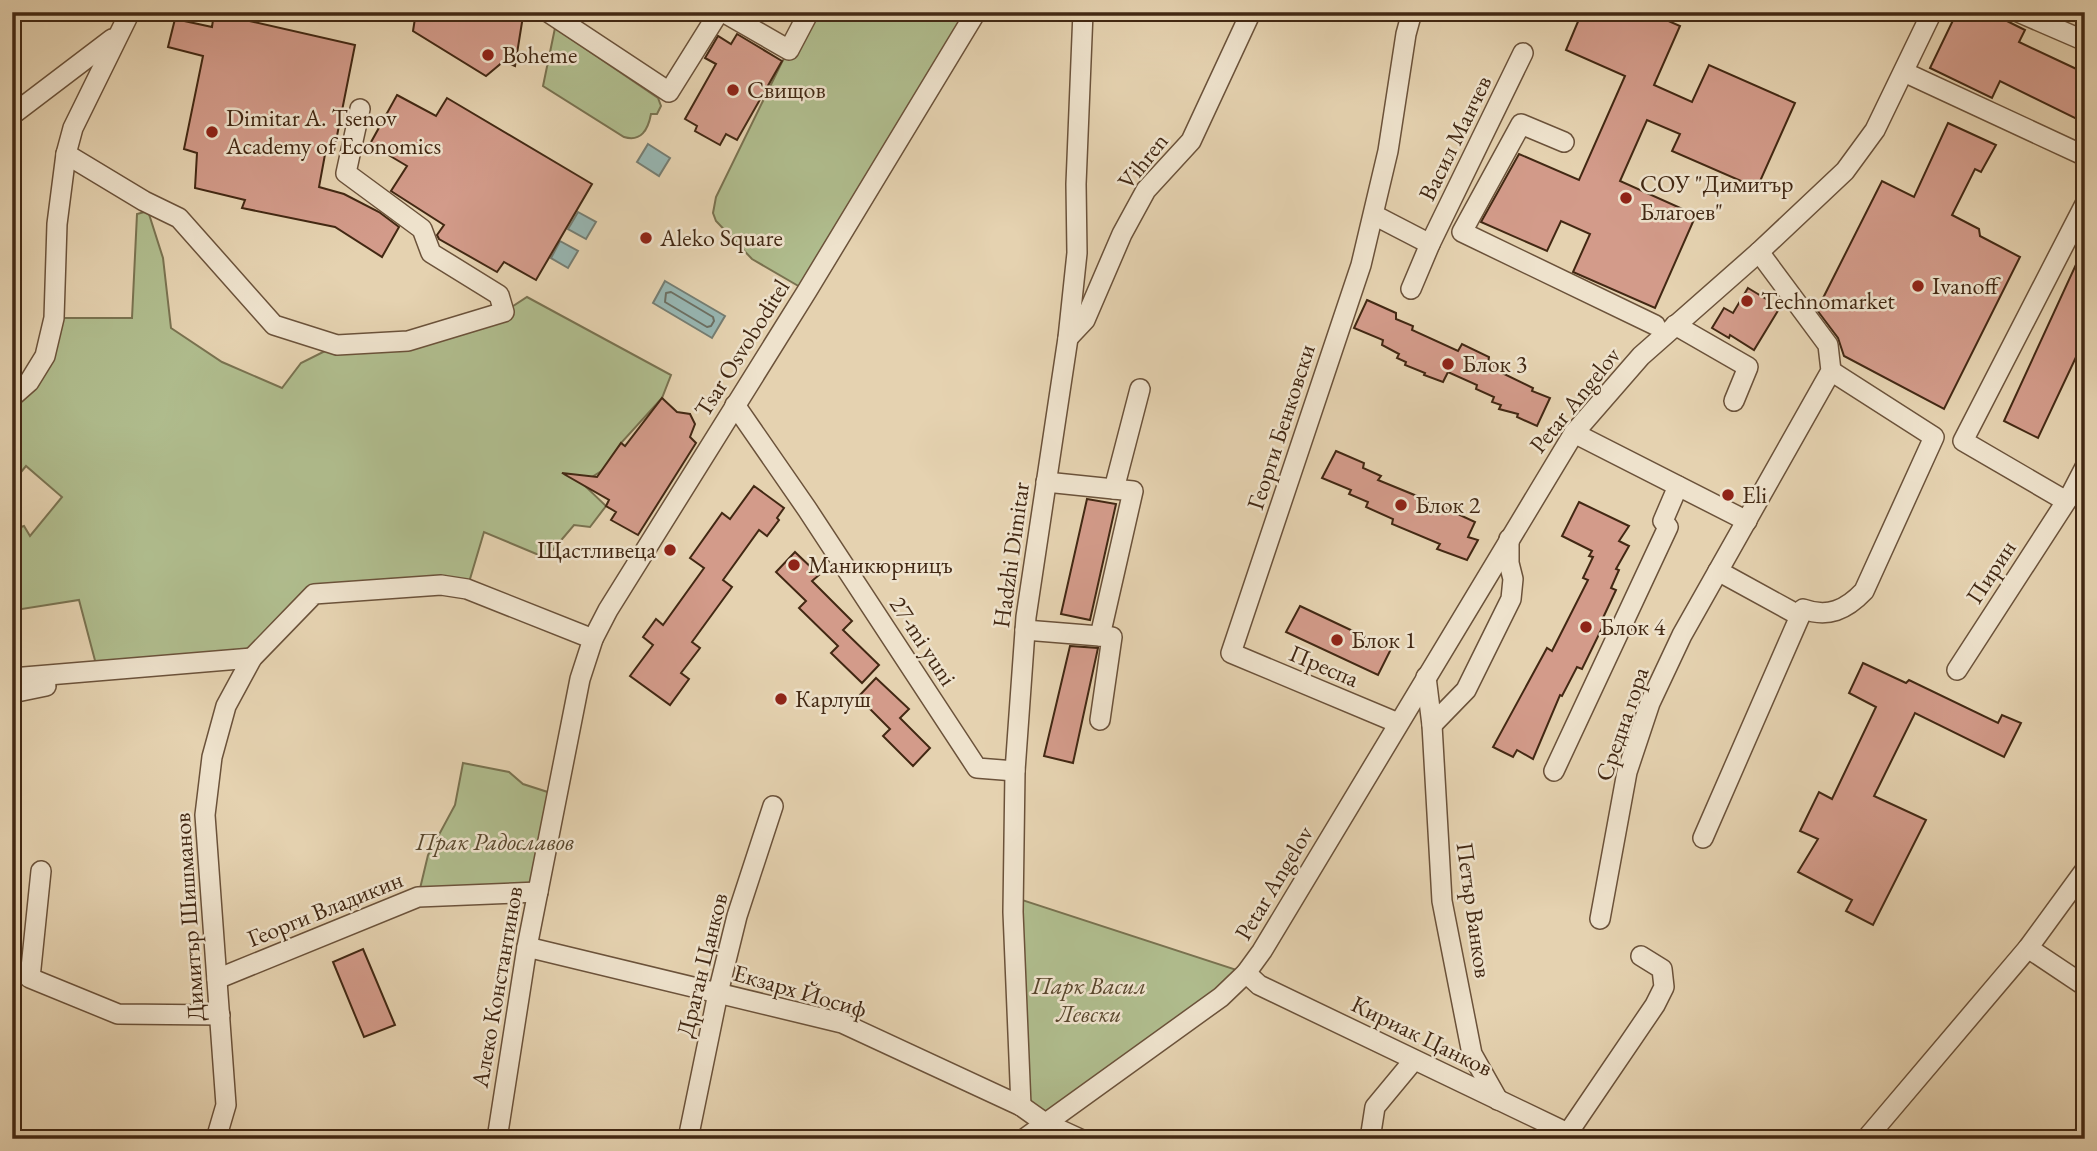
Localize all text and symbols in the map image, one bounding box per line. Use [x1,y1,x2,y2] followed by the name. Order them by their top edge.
[502,39,577,70] place label: Boheme
[480,47,496,63] marker: Boheme
[1411,70,1498,206] street label: Васил Манчев
[747,74,826,105] place label: Свищов
[725,82,741,98] marker: Свищов
[225,102,441,161] place label: Dimitar A. Tsenov Academy of Economics
[204,124,220,140] marker: Dimitar A. Tsenov Academy of Economics
[1110,126,1175,195] street label: Vihren
[1640,168,1793,227] place label: СОУ "Димитър Благоев"
[1618,190,1634,206] marker: СОУ "Димитър Благоев"
[659,222,783,253] place label: Aleko Square
[638,230,654,246] marker: Aleko Square
[1932,270,2001,301] place label: Ivanoff
[687,273,796,422] street label: Tsar Osvoboditel
[1910,278,1926,294] marker: Ivanoff
[1761,285,1895,316] place label: Technomarket
[1739,293,1755,309] marker: Technomarket
[1239,340,1322,514] street label: Георги Бенковски
[1522,340,1627,459] street label: Petar Angelov
[1462,348,1527,379] place label: Блок 3
[1440,356,1456,372] marker: Блок 3
[1742,479,1767,510] place label: Eli
[985,480,1036,630] street label: Hadzhi Dimitar
[1720,487,1736,503] marker: Eli
[1415,489,1481,520] place label: Блок 2
[1393,497,1409,513] marker: Блок 2
[537,534,656,565] place label: Щастливеца
[1958,534,2023,610] street label: Пирин
[662,542,678,558] marker: Щастливеца
[808,549,953,580] place label: Маникюрницъ
[786,557,802,573] marker: Маникюрницъ
[883,590,964,691] street label: 27-mi yuni
[1600,611,1666,642] place label: Блок 4
[1578,619,1594,635] marker: Блок 4
[1351,624,1416,655] place label: Блок 1
[1329,632,1345,648] marker: Блок 1
[1285,637,1364,694] street label: Преспа
[1588,662,1656,785] street label: Средна гора
[795,683,871,714] place label: Карлуш
[773,691,789,707] marker: Карлуш
[166,812,211,1022] street label: Димитър Шишманов
[1227,819,1320,946] street label: Petar Angelov
[415,826,574,857] park label: Прак Радославов
[1450,840,1499,980] street label: Петър Ванков
[242,863,407,954] street label: Георги Владикин
[463,884,529,1091] street label: Алеко Константинов
[669,890,734,1040] street label: Драган Цанков
[730,957,871,1024] street label: Екзарх Йосиф
[1031,970,1146,1029] park label: Парк Васил Левски
[1347,988,1498,1083] street label: Кириак Цанков

